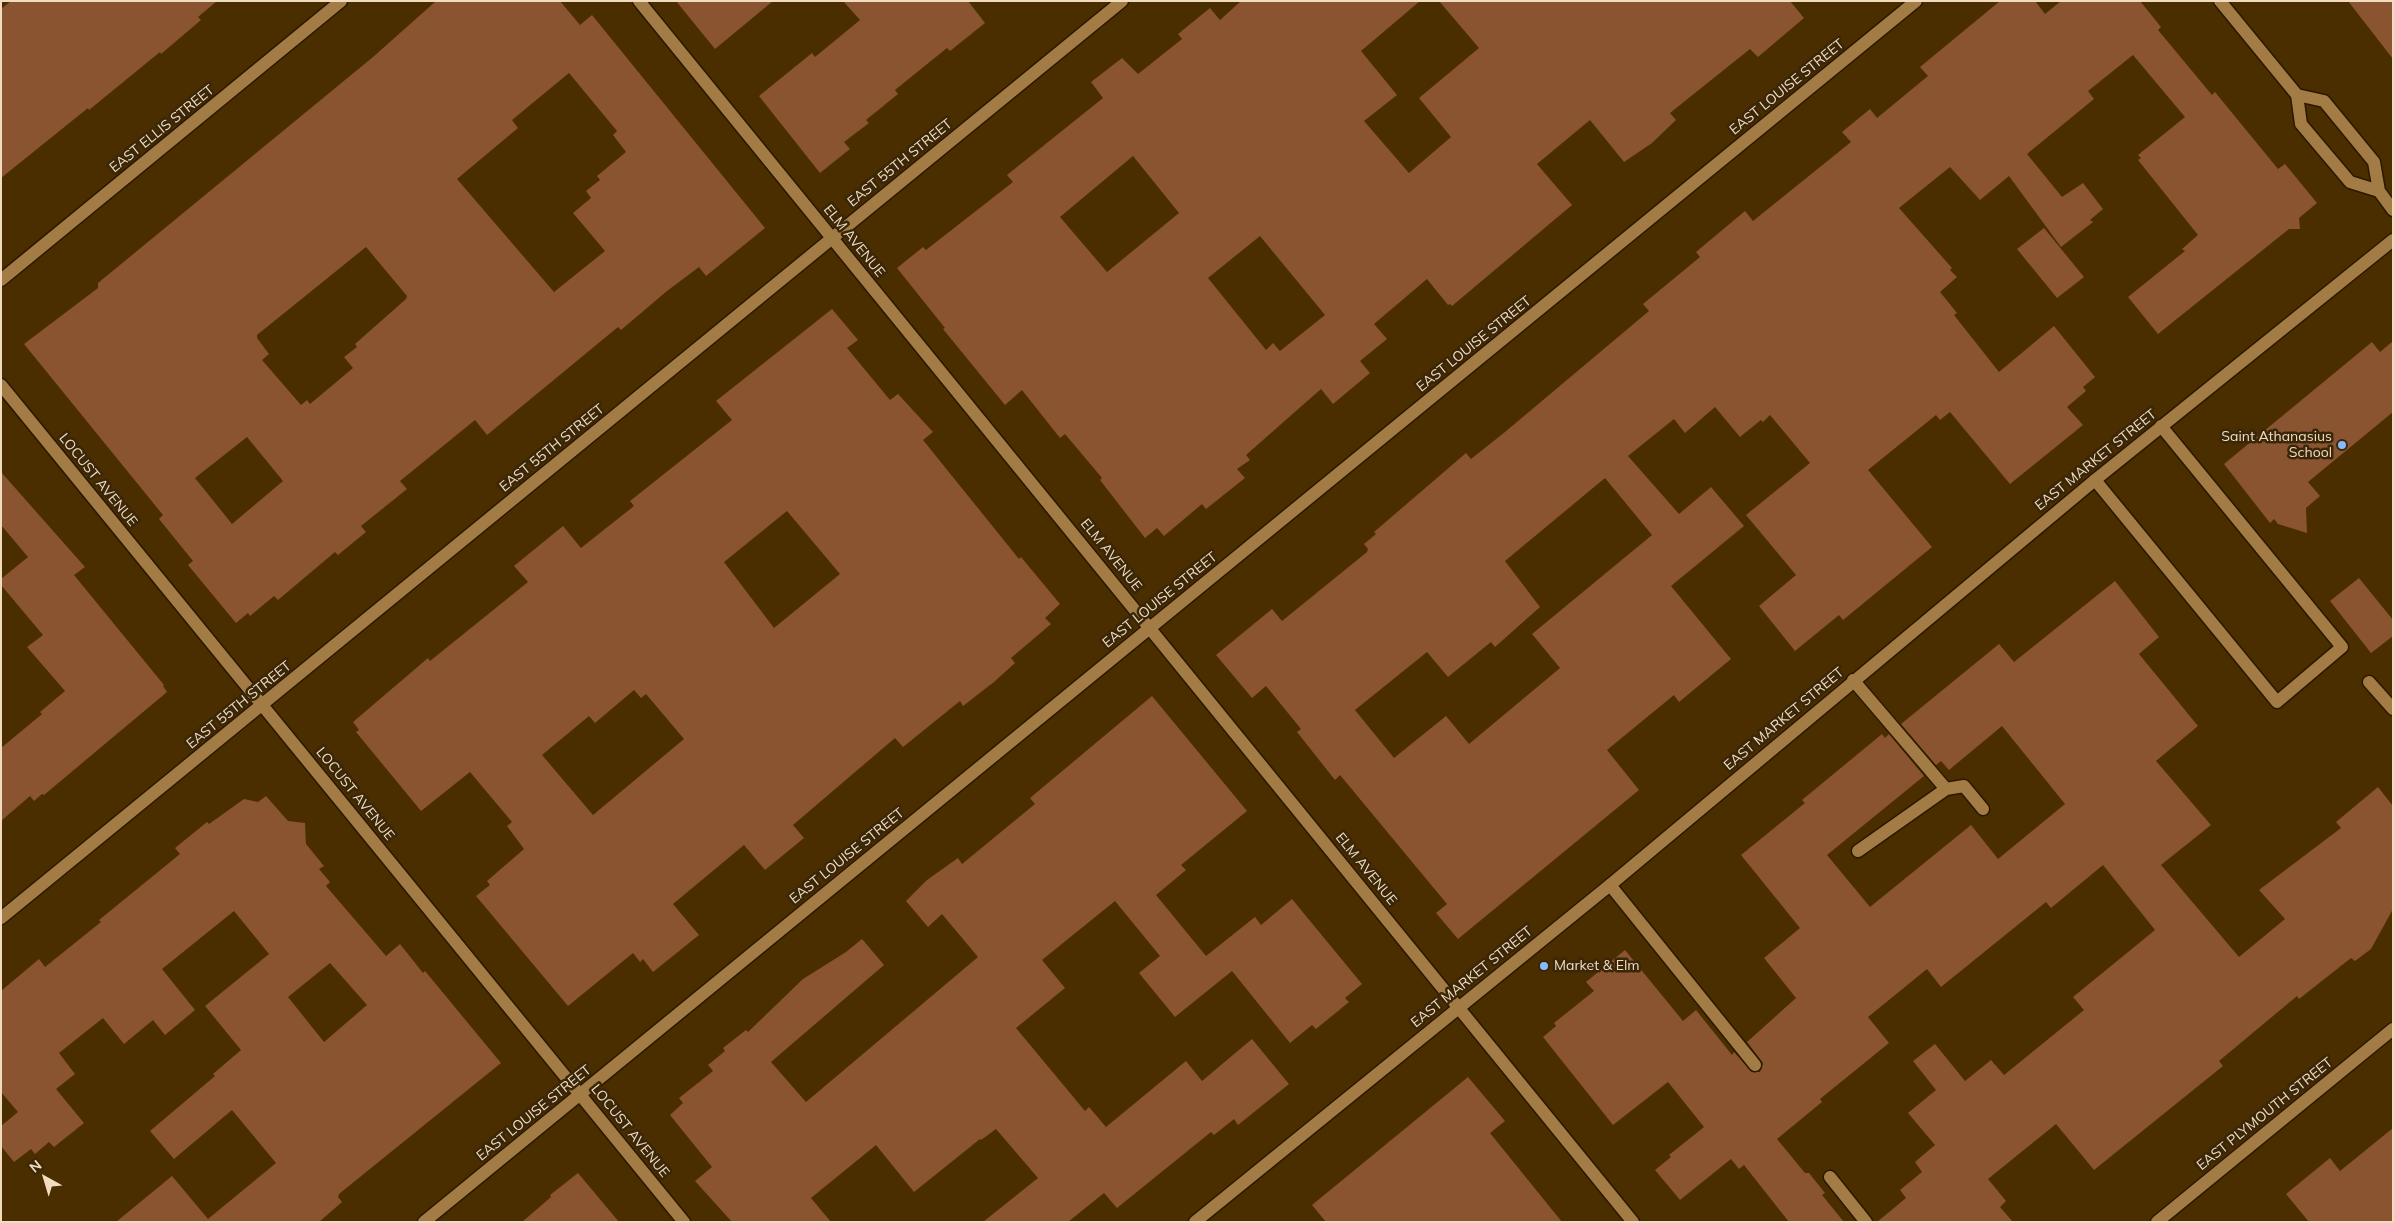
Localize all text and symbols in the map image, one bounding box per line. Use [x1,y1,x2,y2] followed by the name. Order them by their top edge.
[1726,36,1848,138] street label: EAST LOUISE STREET
[106,82,218,176] street label: EAST ELLIS STREET
[844,116,956,210] street label: EAST 55TH STREET
[820,202,888,280] street label: ELM AVENUE
[1413,293,1535,395] street label: EAST LOUISE STREET
[496,401,608,495] street label: EAST 55TH STREET
[2032,406,2160,514] street label: EAST MARKET STREET
[2221,429,2332,462] place label: Saint Athanasius School
[55,430,141,530] street label: LOCUST AVENUE
[2336,439,2348,451] marker: Saint Athanasius School
[1077,516,1145,594] street label: ELM AVENUE
[1099,549,1221,651] street label: EAST LOUISE STREET
[183,658,295,752] street label: EAST 55TH STREET
[1721,664,1847,774] street label: EAST MARKET STREET
[312,744,398,844] street label: LOCUST AVENUE
[786,805,908,907] street label: EAST LOUISE STREET
[1332,830,1400,908] street label: ELM AVENUE
[1408,923,1536,1031] street label: EAST MARKET STREET
[1554,958,1640,974] place label: Market & Elm
[1538,960,1550,972] marker: Market & Elm
[2194,1054,2336,1174] street label: EAST PLYMOUTH STREET
[473,1062,595,1164] street label: EAST LOUISE STREET
[587,1081,673,1181] street label: LOCUST AVENUE
[20,1153,70,1203] north arrow
[26,1156,45,1177] text: N

